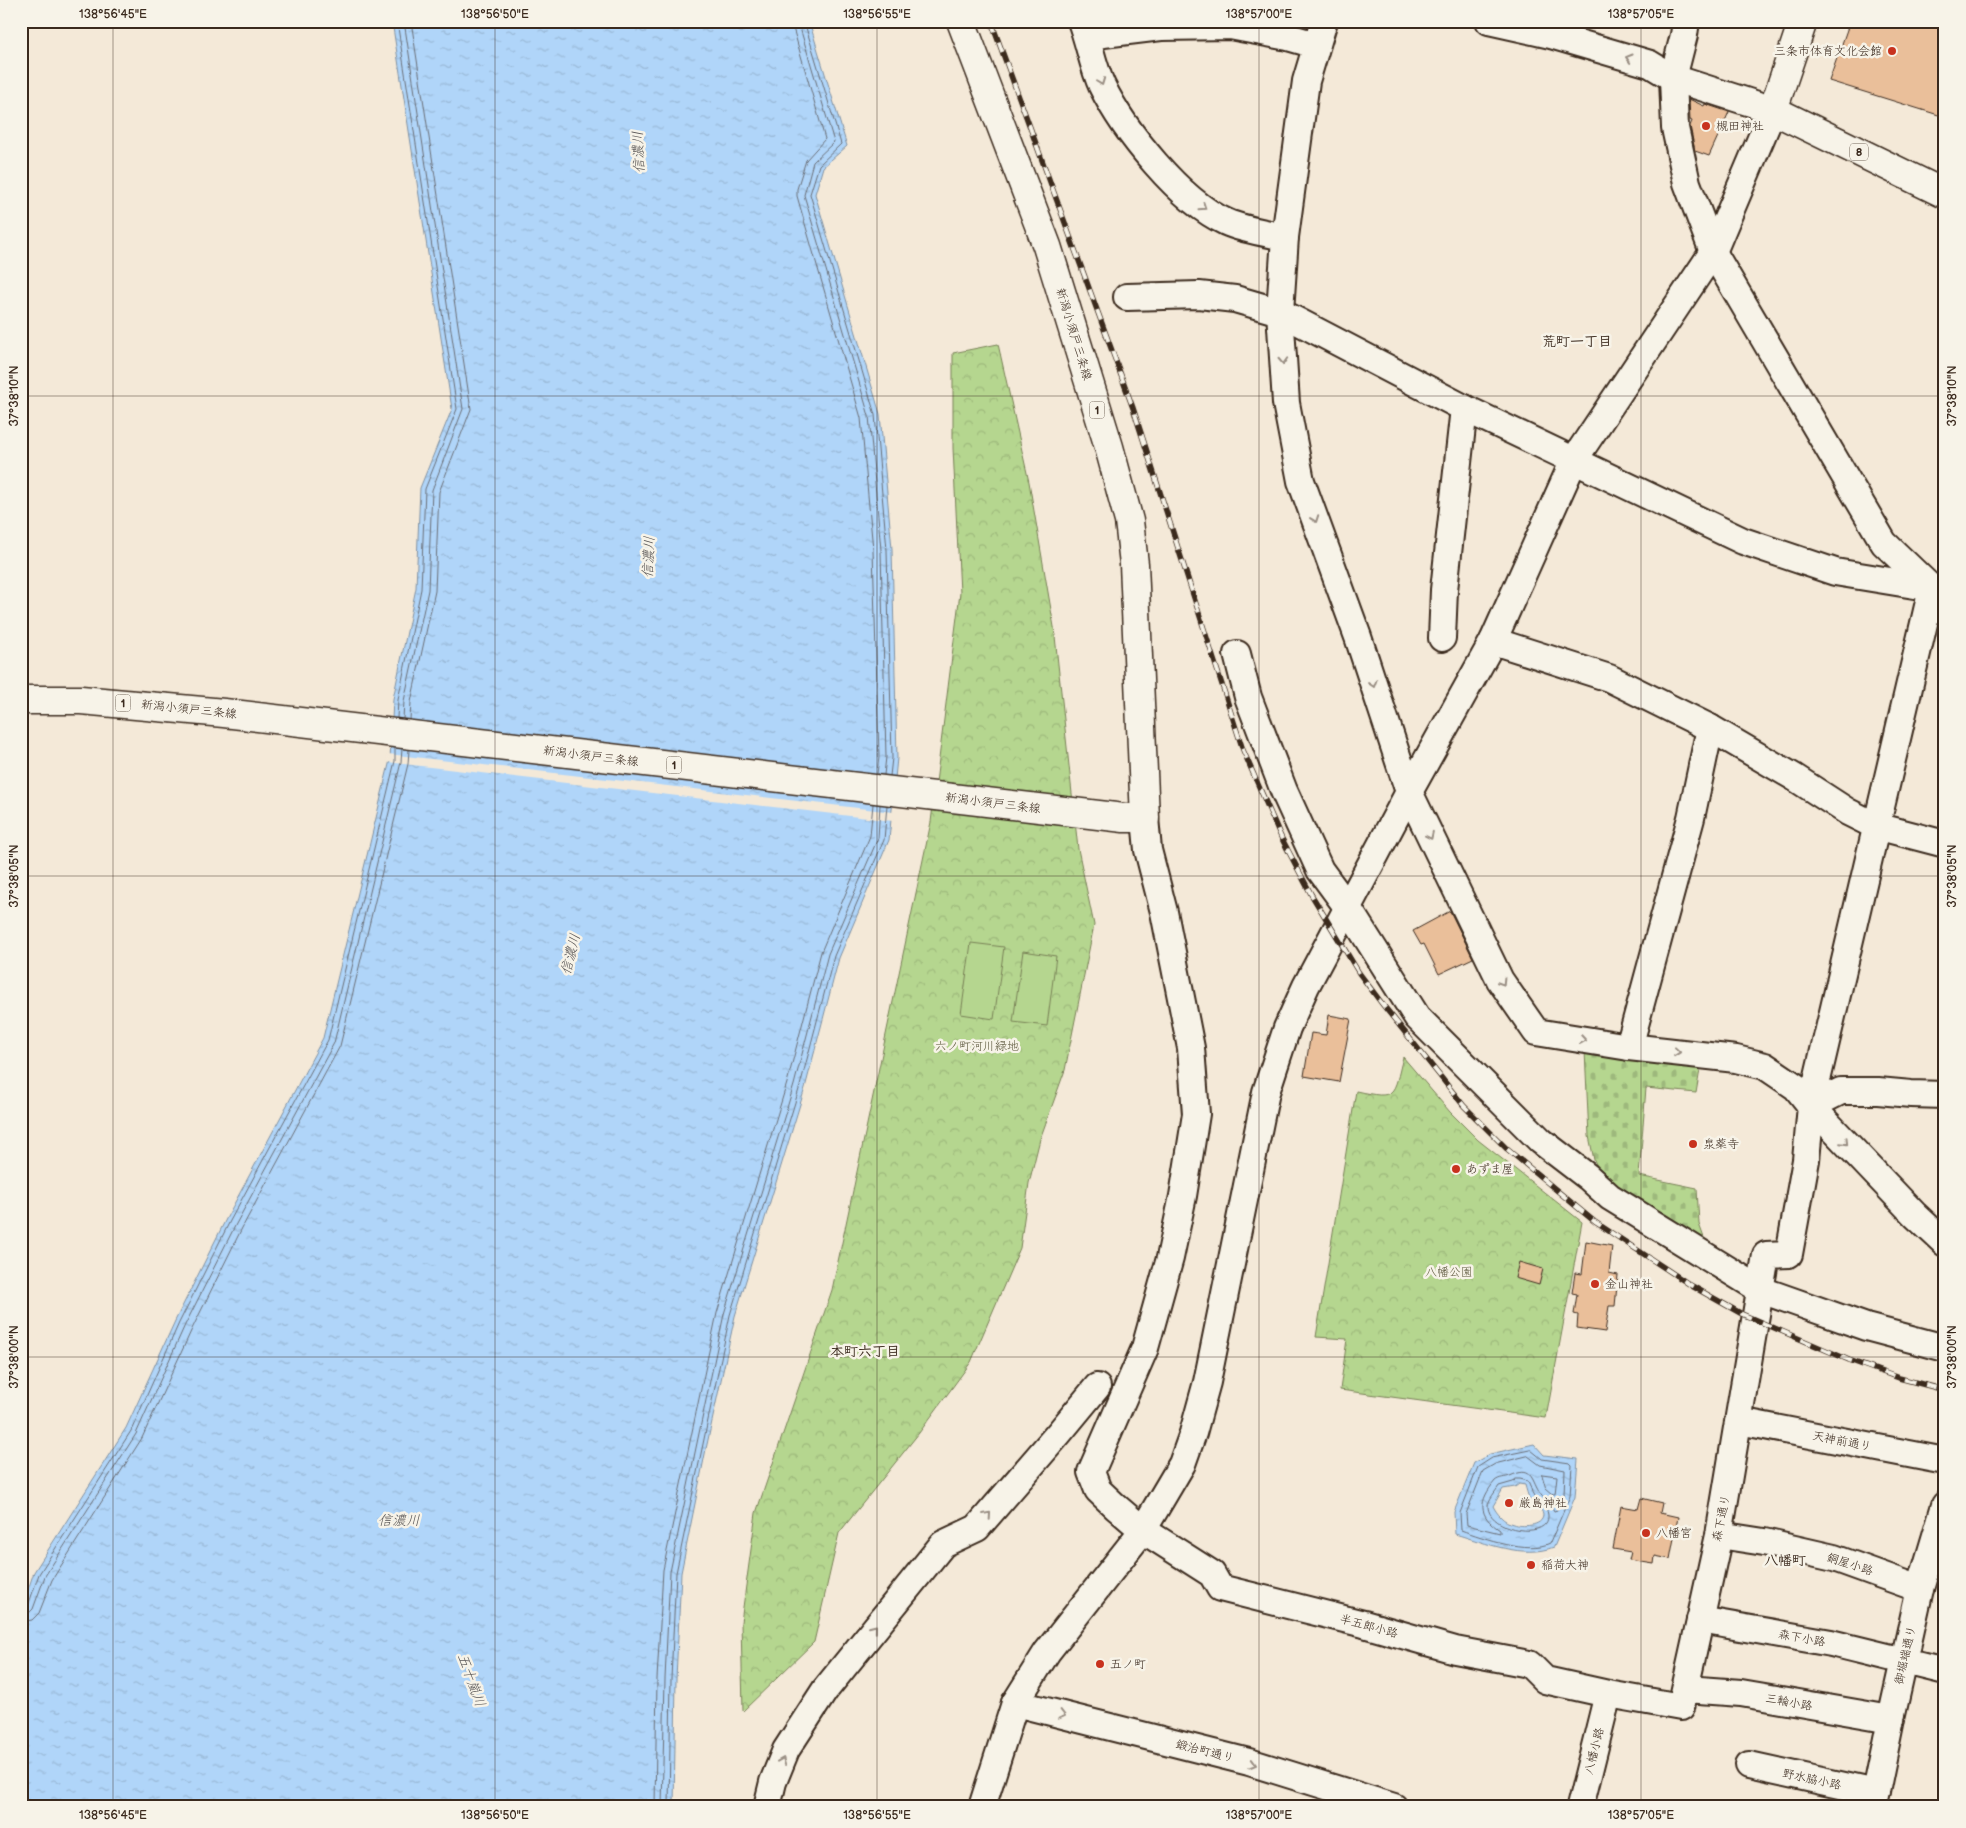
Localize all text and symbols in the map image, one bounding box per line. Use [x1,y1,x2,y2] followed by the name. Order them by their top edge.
[79,7,147,22] text: 138°56'45"E
[461,7,529,22] text: 138°56'50"E
[843,7,911,22] text: 138°56'55"E
[1226,7,1292,22] text: 138°57'00"E
[1608,7,1674,22] text: 138°57'05"E
[1774,44,1882,59] place label: 三条市体育文化会館
[1886,45,1898,57] marker: 三条市体育文化会館
[1625,53,1634,63] one-way arrow
[1095,77,1106,86] one-way arrow
[1716,119,1764,134] place label: 槻田神社
[1700,120,1712,132] marker: 槻田神社
[629,131,648,173] water label: 信濃川
[1850,144,1868,160] road number: 8
[1197,201,1206,210] one-way arrow
[1052,286,1095,382] street label: 新潟小須戸三条線
[1542,333,1612,350] district label: 荒町一丁目
[1278,357,1289,365] one-way arrow
[7,365,22,427] text: 37°38'10"N
[1945,365,1960,427] text: 37°38'10"N
[1090,402,1104,418] road number: 1
[1309,514,1319,523] one-way arrow
[639,536,658,578] water label: 信濃川
[1367,679,1377,687] one-way arrow
[116,694,130,711] road number: 1
[140,697,237,722] street label: 新潟小須戸三条線
[542,743,640,770] street label: 新潟小須戸三条線
[666,756,682,774] road number: 1
[944,790,1042,817] street label: 新潟小須戸三条線
[1424,831,1434,840] one-way arrow
[7,844,22,908] text: 37°38'05"N
[1945,844,1960,908] text: 37°38'05"N
[557,932,584,977] water label: 信濃川
[1496,976,1506,985] one-way arrow
[1578,1034,1587,1044] one-way arrow
[935,1039,1019,1054] park label: 六ノ町河川緑地
[1674,1046,1682,1057] one-way arrow
[1839,1136,1848,1145] one-way arrow
[1703,1137,1739,1152] place label: 泉薬寺
[1687,1138,1699,1150] marker: 泉薬寺
[1466,1162,1514,1177] place label: あずま屋
[1450,1163,1462,1175] marker: あずま屋
[1425,1265,1473,1280] park label: 八幡公園
[1605,1277,1653,1292] place label: 金山神社
[1589,1278,1601,1290] marker: 金山神社
[7,1325,22,1389] text: 37°38'00"N
[1945,1325,1960,1389] text: 37°38'00"N
[830,1343,900,1360] district label: 本町六丁目
[1811,1428,1873,1455] street label: 天神前通り
[1710,1493,1733,1543] street label: 森下通り
[1519,1496,1567,1511] place label: 厳島神社
[1503,1497,1515,1509] marker: 厳島神社
[378,1512,420,1529] water label: 信濃川
[982,1512,991,1521] one-way arrow
[1656,1526,1692,1541] place label: 八幡宮
[1640,1527,1652,1539] marker: 八幡宮
[1825,1550,1875,1579] street label: 銅屋小路
[1764,1552,1806,1569] district label: 八幡町
[1541,1558,1589,1573] place label: 稲荷大神
[1525,1559,1537,1571] marker: 稲荷大神
[1338,1611,1400,1641] street label: 半五郎小路
[869,1624,878,1633] one-way arrow
[1891,1624,1920,1686] street label: 御堀端通り
[1777,1627,1827,1650] street label: 森下小路
[454,1651,489,1709] water label: 五十嵐川
[1110,1657,1146,1672] place label: 五ノ町
[1094,1658,1106,1670] marker: 五ノ町
[1764,1691,1814,1714] street label: 三輪小路
[1058,1709,1067,1720] one-way arrow
[1581,1726,1608,1776] street label: 八幡小路
[1174,1737,1236,1766] street label: 鍛治町通り
[776,1757,786,1765] one-way arrow
[1249,1758,1257,1768] one-way arrow
[1781,1766,1843,1793] street label: 野水脇小路
[79,1808,147,1823] text: 138°56'45"E
[461,1808,529,1823] text: 138°56'50"E
[843,1808,911,1823] text: 138°56'55"E
[1226,1808,1292,1823] text: 138°57'00"E
[1608,1808,1674,1823] text: 138°57'05"E

